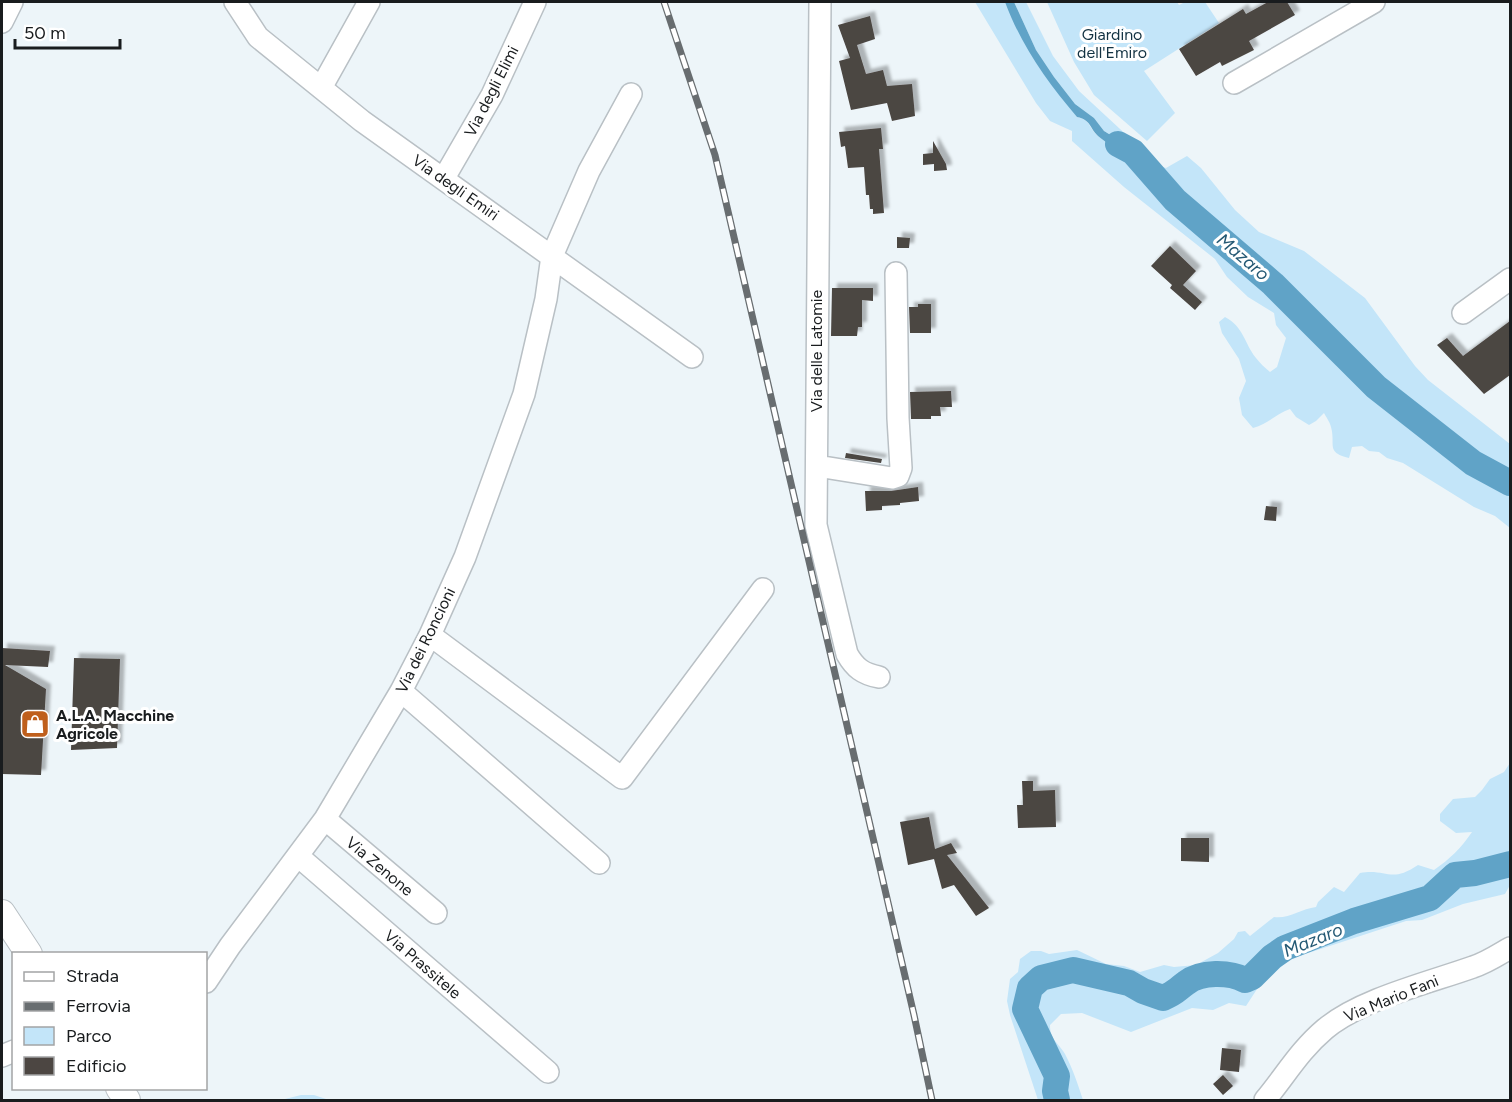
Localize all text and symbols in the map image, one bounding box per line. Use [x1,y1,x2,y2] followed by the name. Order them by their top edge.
[15,12,120,50] scale bar
[24,22,66,44] text: 50 m
[1077,25,1147,62] park label: Giardino dell'Emiro
[460,43,523,140] street label: Via degli Elimi
[409,151,503,224] street label: Via degli Emiri
[1212,229,1274,285] water label: Mazaro
[807,289,826,412] street label: Via delle Latomie
[392,584,459,696] street label: Via dei Roncioni
[56,706,174,743] place label: A.L.A. Macchine Agricole
[19,708,51,740] shop icon: A.L.A. Macchine Agricole
[342,833,417,900] street label: Via Zenone
[1280,918,1346,962] water label: Mazaro
[380,926,465,1003] street label: Via Prassitele
[12,952,207,1090] legend
[66,965,119,987] text: Strada
[1341,971,1441,1026] street label: Via Mario Fani
[66,995,131,1017] text: Ferrovia
[66,1025,112,1047] text: Parco
[66,1055,127,1077] text: Edificio

